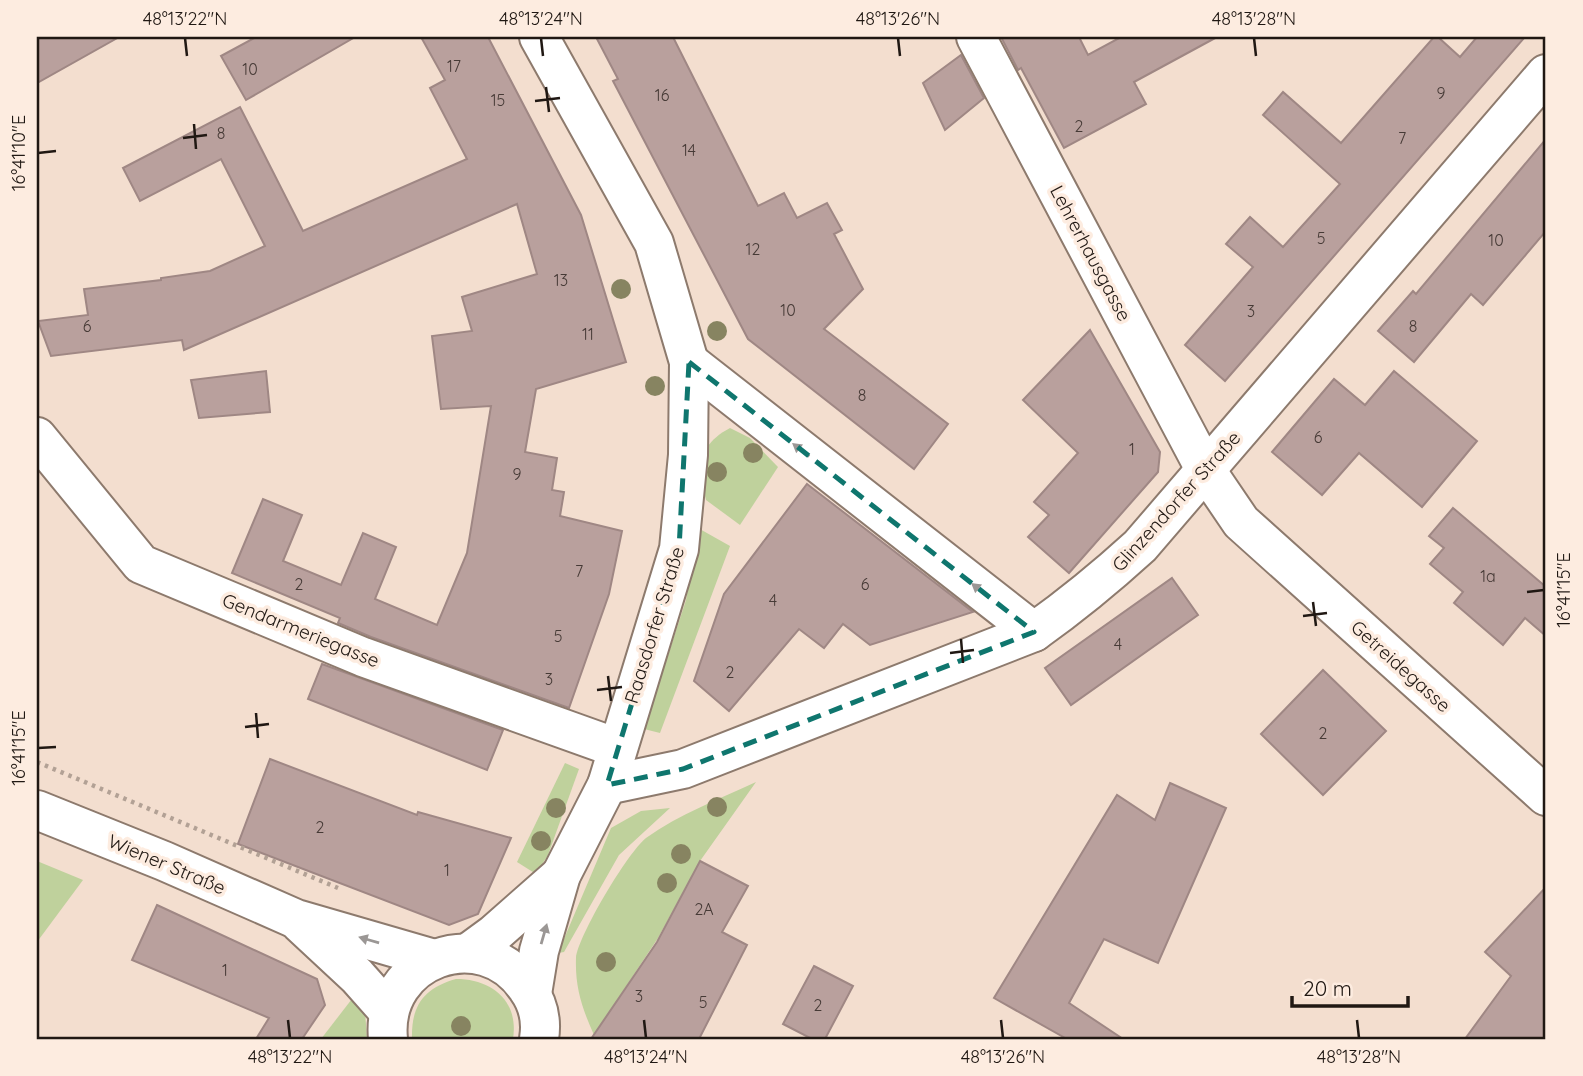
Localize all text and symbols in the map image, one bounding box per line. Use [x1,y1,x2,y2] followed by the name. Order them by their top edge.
[143,7,227,30] text: 48°13'22"N
[499,7,583,30] text: 48°13'24"N
[856,7,940,30] text: 48°13'26"N
[1212,7,1296,30] text: 48°13'28"N
[447,56,461,76] house number: 17
[242,59,258,79] house number: 10
[1437,83,1446,103] house number: 9
[655,85,670,105] house number: 16
[491,90,505,110] house number: 15
[7,115,30,191] text: 16°41'10"E
[1075,116,1084,136] house number: 2
[217,123,225,143] house number: 8
[1398,128,1406,148] house number: 7
[682,140,696,160] house number: 14
[1045,181,1137,325] street label: Lehrerhausgasse
[1317,228,1325,248] house number: 5
[1488,230,1504,250] house number: 10
[746,239,761,259] house number: 12
[554,270,568,290] house number: 13
[780,300,796,320] house number: 10
[1247,301,1255,321] house number: 3
[83,316,92,336] house number: 6
[1409,316,1417,336] house number: 8
[582,324,594,344] house number: 11
[858,385,866,405] house number: 8
[1107,426,1245,576] street label: Glinzendorfer Straße
[1314,427,1323,447] house number: 6
[1129,439,1135,459] house number: 1
[792,443,810,457] one-way arrow
[513,464,522,484] house number: 9
[619,544,689,706] street label: Raasdorfer Straße
[1552,552,1575,628] text: 16°41'15"E
[575,561,583,581] house number: 7
[1480,566,1496,586] house number: 1a
[295,574,304,594] house number: 2
[861,574,870,594] house number: 6
[971,583,989,597] one-way arrow
[219,588,383,672] street label: Gendarmeriegasse
[769,590,777,610] house number: 4
[1346,615,1456,717] street label: Getreidegasse
[554,626,562,646] house number: 5
[1114,634,1122,654] house number: 4
[726,662,735,682] house number: 2
[545,669,553,689] house number: 3
[7,710,30,786] text: 16°41'15"E
[1319,723,1328,743] house number: 2
[316,817,325,837] house number: 2
[105,828,229,900] street label: Wiener Straße
[444,860,450,880] house number: 1
[694,899,714,919] house number: 2A
[540,923,550,944] one-way arrow
[358,934,380,945] one-way arrow
[222,960,228,980] house number: 1
[1292,964,1408,1008] scale bar
[1303,975,1352,1001] text: 20 m
[635,986,643,1006] house number: 3
[699,992,707,1012] house number: 5
[814,995,823,1015] house number: 2
[248,1045,332,1068] text: 48°13'22"N
[604,1045,688,1068] text: 48°13'24"N
[961,1045,1045,1068] text: 48°13'26"N
[1317,1045,1401,1068] text: 48°13'28"N

